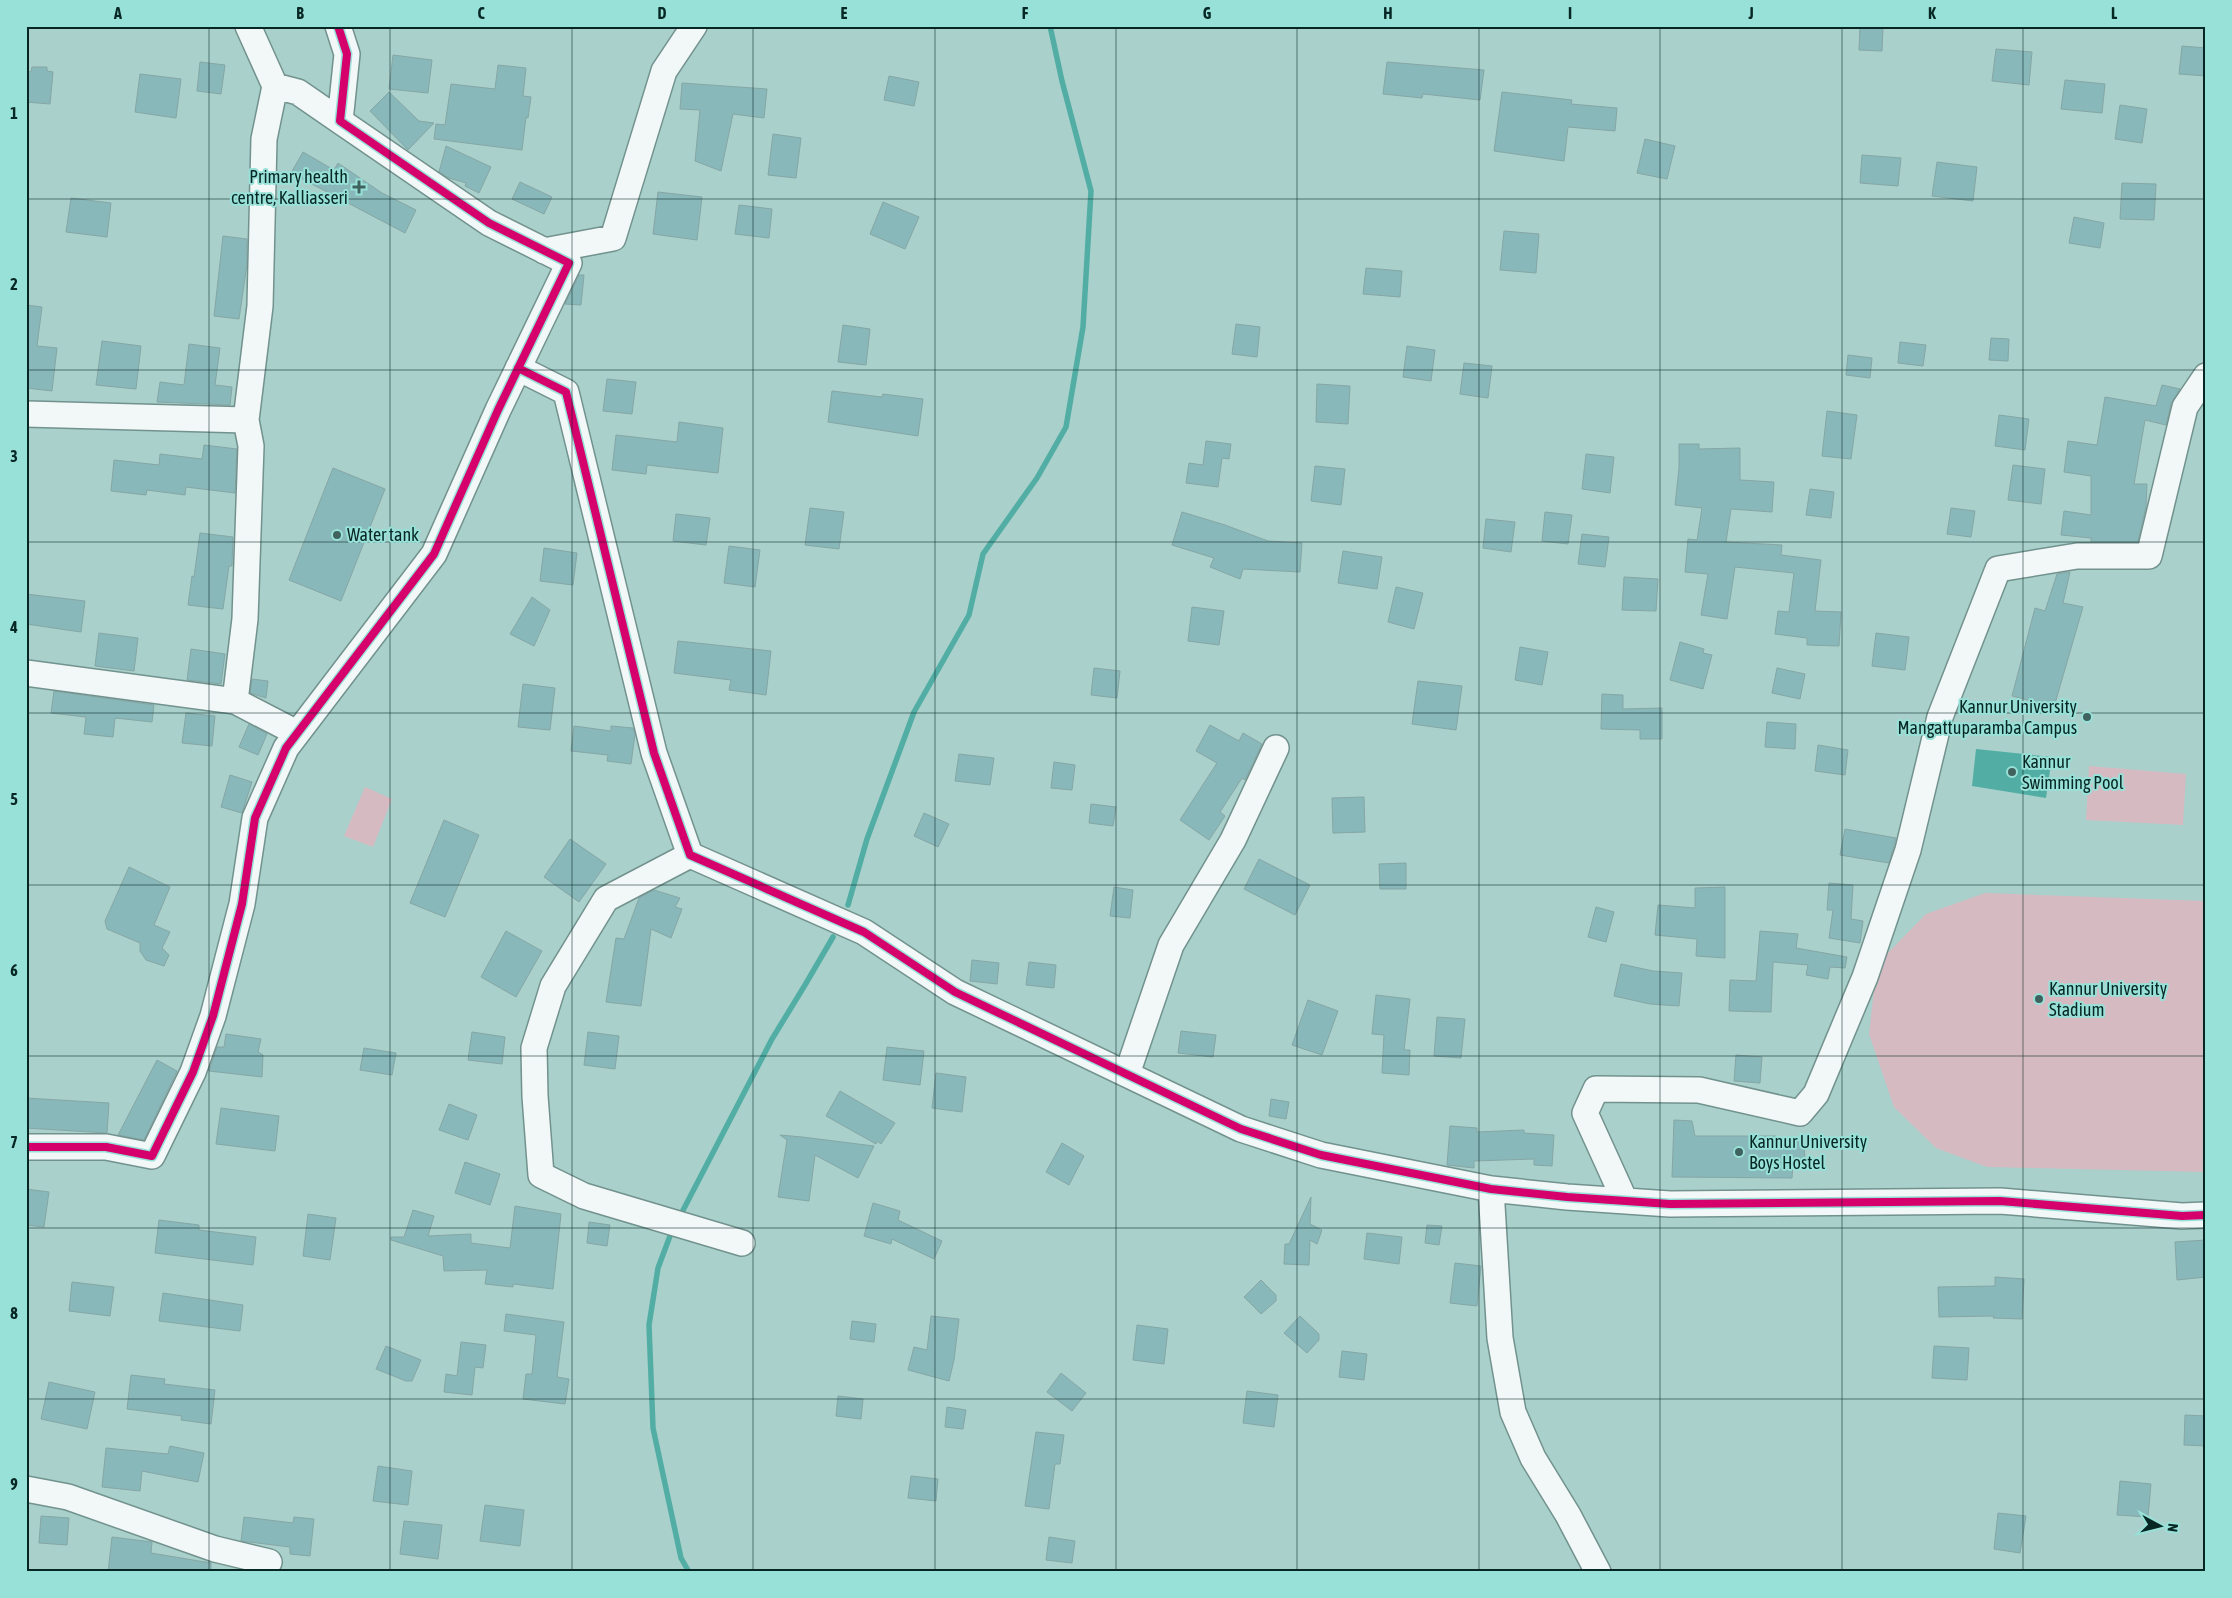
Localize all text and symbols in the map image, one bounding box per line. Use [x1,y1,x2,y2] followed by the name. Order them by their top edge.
[113,4,122,22] text: A
[296,4,304,22] text: B
[477,4,485,22] text: C
[658,4,667,22] text: D
[841,4,848,22] text: E
[1022,4,1029,22] text: F
[1203,4,1212,22] text: G
[1383,4,1393,22] text: H
[1568,4,1572,22] text: I
[1747,4,1754,22] text: J
[1928,4,1936,22] text: K
[2111,4,2118,22] text: L
[10,104,18,122] text: 1
[231,166,348,208] place label: Primary health centre, Kalliasseri
[352,180,366,194] marker: Primary health centre, Kalliasseri
[10,275,18,293] text: 2
[10,447,18,465] text: 3
[347,524,419,545] place label: Water tank
[331,529,343,541] marker: Water tank
[9,618,18,636] text: 4
[1897,696,2077,738] place label: Kannur University Mangattuparamba Campus
[2081,711,2093,723] marker: Kannur University Mangattuparamba Campus
[2022,751,2124,793] place label: Kannur Swimming Pool
[2006,766,2018,778] marker: Kannur Swimming Pool
[10,790,18,808] text: 5
[10,961,18,979] text: 6
[2049,978,2167,1020] place label: Kannur University Stadium
[2033,993,2045,1005] marker: Kannur University Stadium
[1749,1131,1867,1173] place label: Kannur University Boys Hostel
[10,1133,18,1151] text: 7
[1733,1146,1745,1158] marker: Kannur University Boys Hostel
[10,1304,18,1322] text: 8
[10,1475,18,1493] text: 9
[2134,1500,2184,1550] north arrow
[2164,1523,2181,1533] text: N

